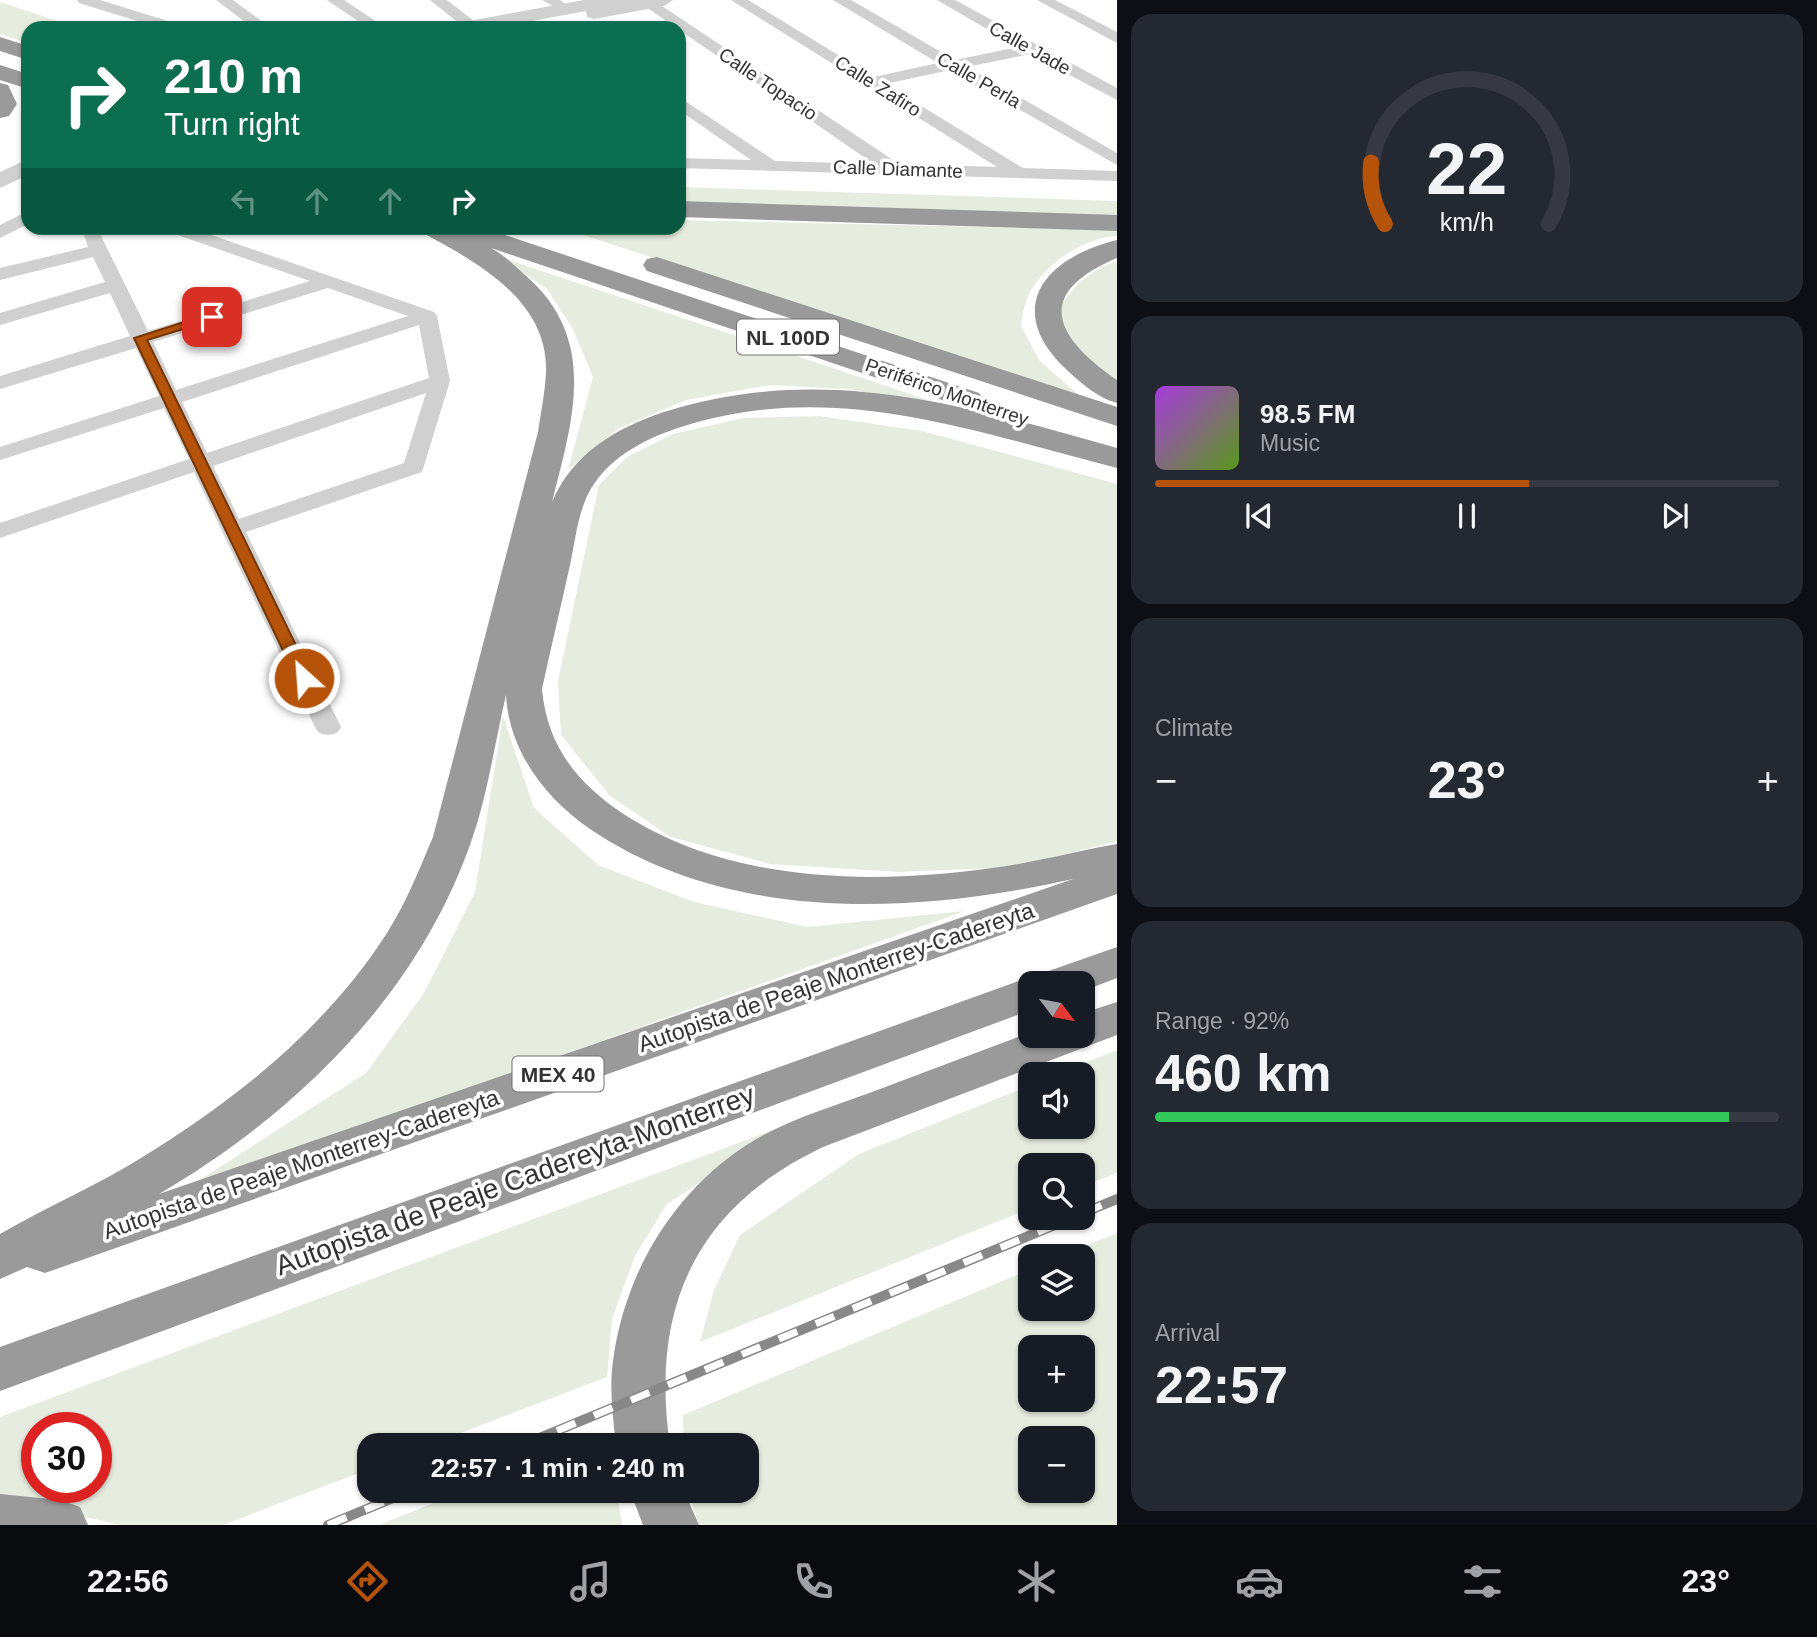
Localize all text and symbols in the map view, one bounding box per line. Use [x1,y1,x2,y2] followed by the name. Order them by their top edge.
[986,17,1074,79] street label: Calle Jade
[715,43,821,125] street label: Calle Topacio
[934,48,1025,113] street label: Calle Perla
[49,49,140,140] icon: right
[164,49,303,103] text: 210 m
[831,51,925,121] street label: Calle Zafiro
[164,106,300,142] text: Turn right
[1427,128,1507,209] text: 22
[833,156,963,182] street label: Calle Diamante
[225,182,263,220] icon: left
[298,182,336,220] icon: ahead
[371,182,409,220] icon: ahead
[444,182,482,220] icon: right
[1440,208,1494,236] text: km/h
[182,287,242,347] pin
[193,298,231,336] icon: arrive
[737,320,839,354] road number: NL 100D
[863,354,1032,430] street label: Periférico Monterrey
[1260,399,1355,429] text: 98.5 FM
[1260,430,1320,456] text: Music
[1240,497,1278,535] icon: previous
[1448,497,1486,535] icon: pause
[1656,497,1694,535] icon: next
[267,641,341,715] position arrow
[1155,715,1233,741] text: Climate
[1428,751,1506,809] text: 23°
[1155,760,1177,802] text: −
[1757,760,1779,802] text: +
[635,897,1037,1057] street label: Autopista de Peaje Monterrey-Cadereyta
[1018,971,1096,1048] north arrow
[1018,971,1095,1503] map controls
[1155,1008,1289,1034] text: Range · 92%
[1155,1044,1331,1102] text: 460 km
[512,1056,604,1092] road number: MEX 40
[1018,1062,1095,1139] button: sound
[271,1079,759,1281] street label: Autopista de Peaje Cadereyta-Monterrey
[100,1084,502,1244] street label: Autopista de Peaje Monterrey-Cadereyta
[1018,1153,1095,1230] button: search
[1018,1244,1095,1321] button: layers
[1155,1320,1220,1346] text: Arrival
[1018,1335,1095,1412] button: +
[1155,1356,1288,1414] text: 22:57
[21,1412,112,1503] speed limit sign: 30
[1018,1426,1095,1503] button: −
[431,1453,685,1483] text: 22:57 · 1 min · 240 m
[343,1557,392,1606] icon: directions
[566,1557,615,1606] icon: music
[789,1557,838,1606] icon: phone
[1012,1557,1061,1606] icon: climate
[1235,1557,1284,1606] icon: car
[1458,1557,1507,1606] icon: filters
[87,1563,169,1599] text: 22:56
[1682,1563,1730,1599] text: 23°

